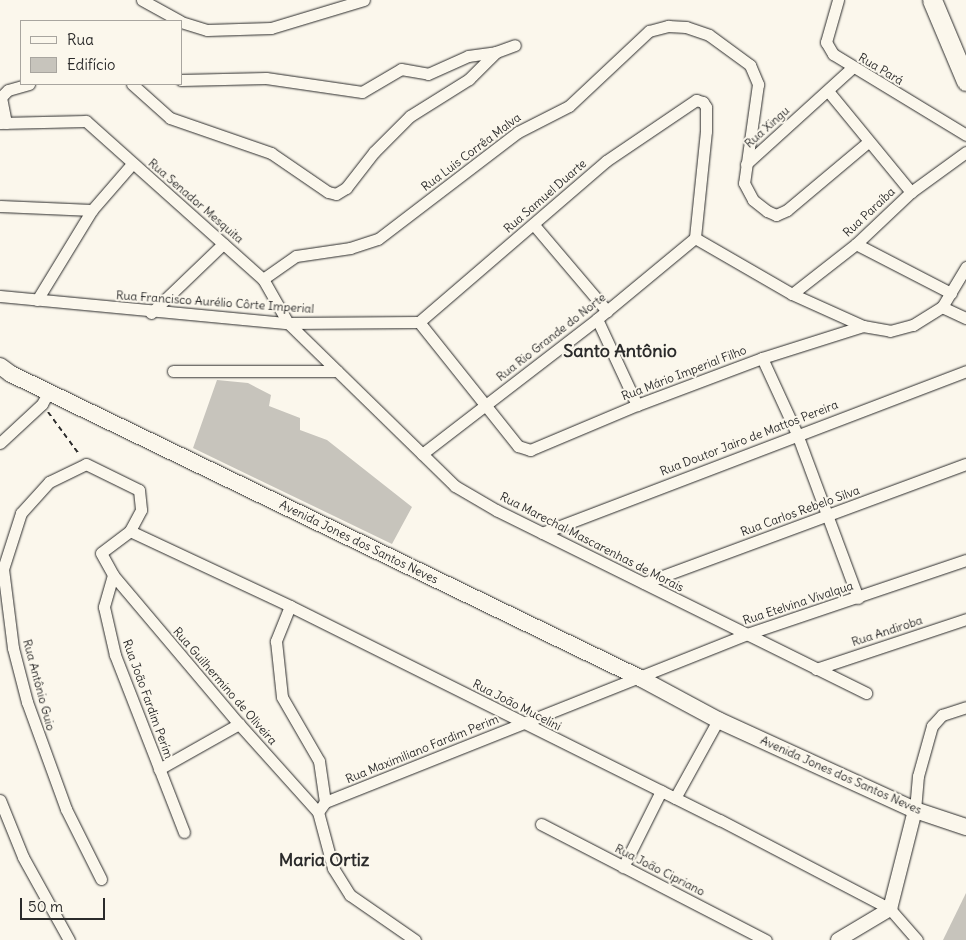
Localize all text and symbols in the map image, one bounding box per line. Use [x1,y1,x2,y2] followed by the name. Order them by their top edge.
[20,20,182,85] legend
[67,30,94,49] text: Rua
[856,50,906,88] street label: Rua Pará
[67,55,115,74] text: Edifício
[742,103,792,151] street label: Rua Xingu
[419,110,523,194] street label: Rua Luis Corrêa Malva
[145,156,247,246] street label: Rua Senador Mesquita
[501,156,589,236] street label: Rua Samuel Duarte
[840,184,898,240] street label: Rua Paraíba
[116,288,314,316] street label: Rua Francisco Aurélio Côrte Imperial
[494,290,608,384] street label: Rua Rio Grande do Norte
[563,340,677,362] district label: Santo Antônio
[619,342,749,404] street label: Rua Mário Imperial Filho
[658,397,840,479] street label: Rua Doutor Jairo de Mattos Pereira
[739,483,861,539] street label: Rua Carlos Rebelo Silva
[498,489,686,595] street label: Rua Marechal Mascarenhas de Morais
[277,497,441,587] street label: Avenida Jones dos Santos Neves
[741,578,855,628] street label: Rua Etelvina Vivalqua
[850,613,924,649] street label: Rua Andiroba
[170,624,280,748] street label: Rua Guilhermino de Oliveira
[120,637,176,761] street label: Rua João Fardim Perím
[20,638,58,732] street label: Rua Antônio Guio
[470,676,564,734] street label: Rua João Mucelini
[343,712,501,786] street label: Rua Maximiliano Fardim Perim
[758,733,924,817] street label: Avenida Jones dos Santos Neves
[613,841,707,899] street label: Rua João Cipriano
[279,849,369,871] district label: Maria Ortiz
[22,888,108,920] scale bar
[28,897,63,916] text: 50 m

